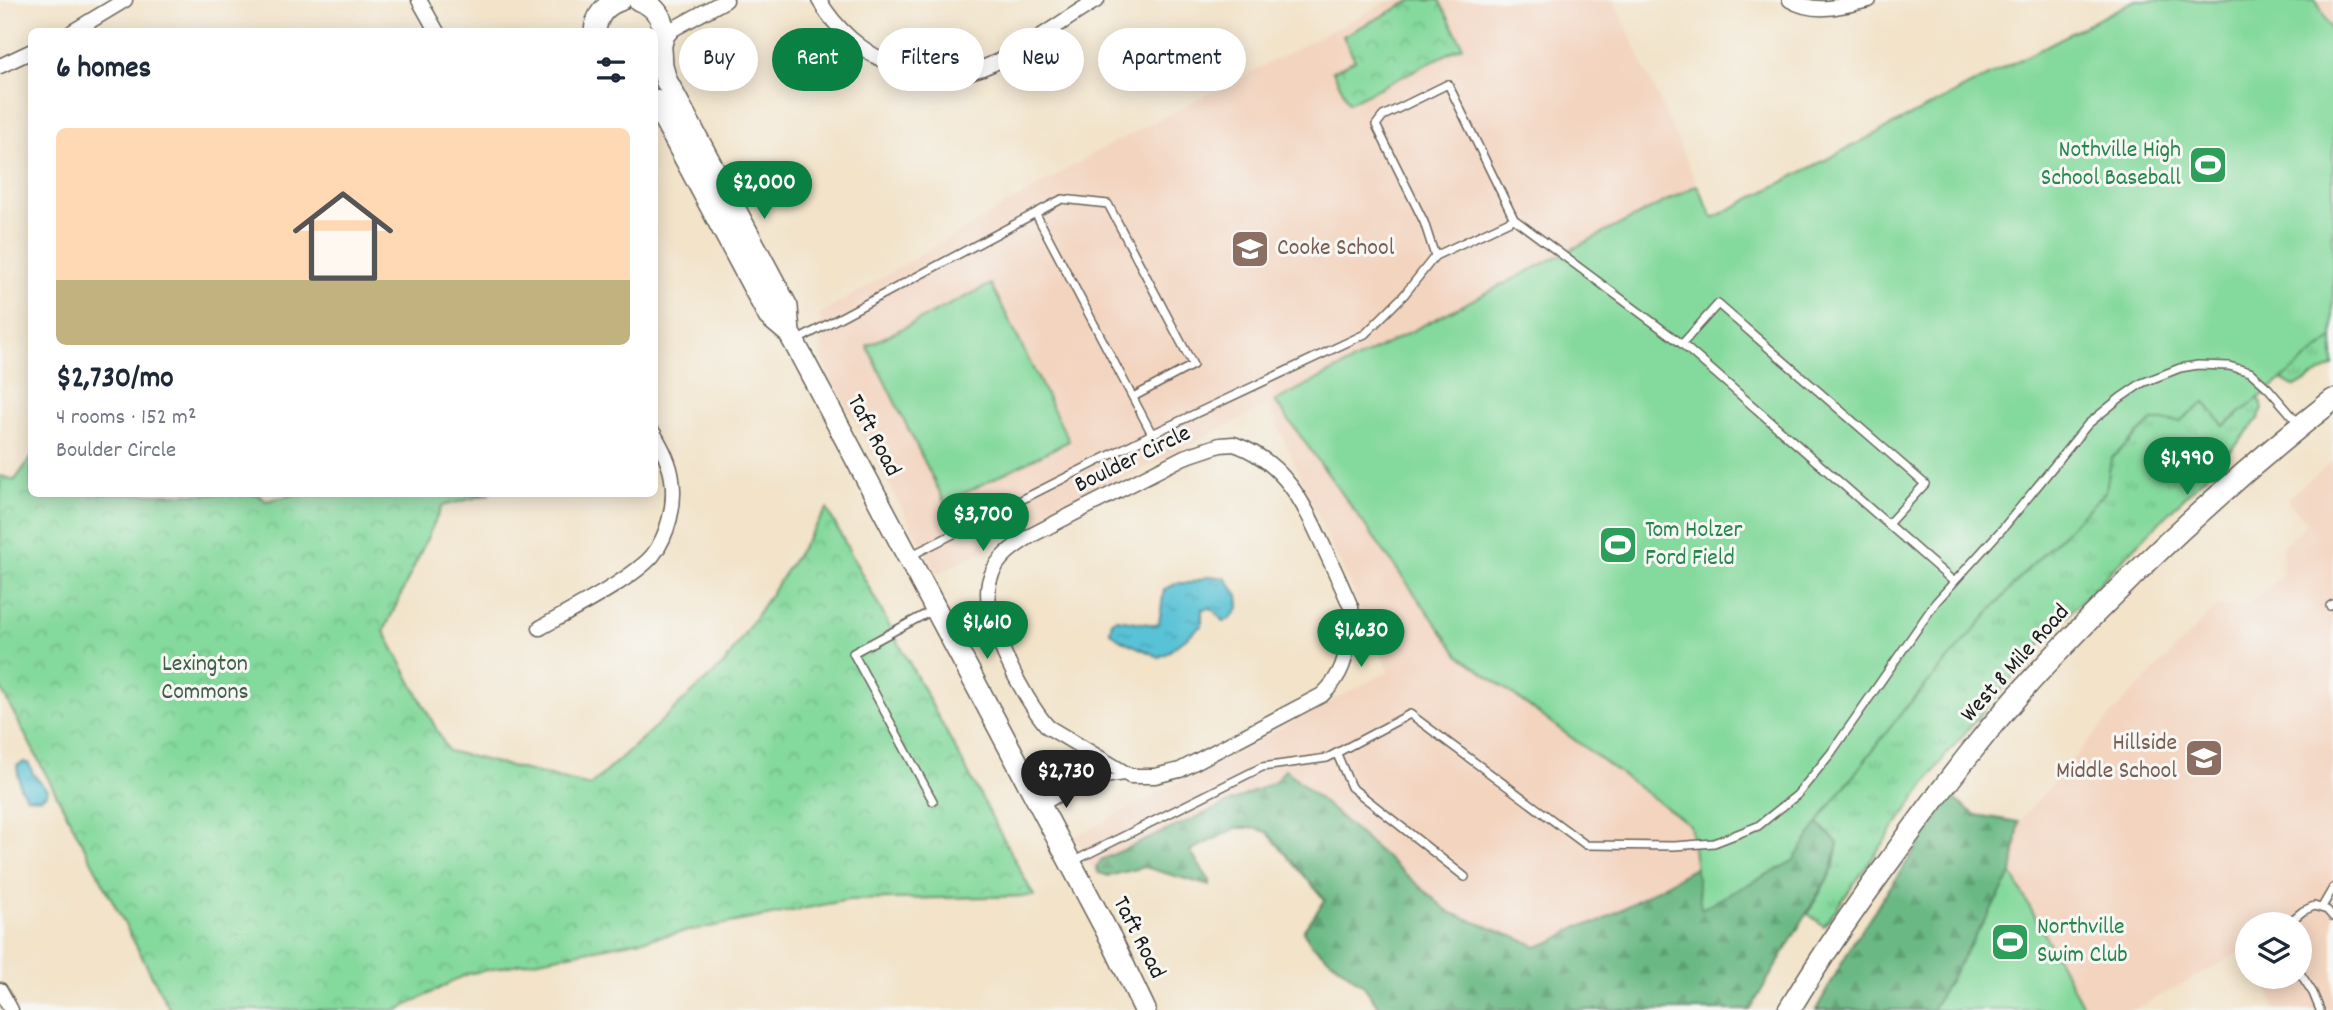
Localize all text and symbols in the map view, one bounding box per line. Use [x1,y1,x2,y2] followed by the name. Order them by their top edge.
[679,28,758,91] chip: Buy
[772,28,863,91] chip: Rent
[877,28,984,91] chip: Filters
[998,28,1084,91] chip: New
[1098,28,1246,91] chip: Apartment
[56,49,151,92] text: 6 homes
[592,51,630,89] icon: filters
[2041,134,2181,196] place label: Nothville High School Baseball
[2187,144,2229,186] sports icon: Nothville High School Baseball
[707,162,821,221] pin: $2,000
[732,167,796,200] text: $2,000
[280,173,406,299] icon: home
[1229,228,1271,270] school or university icon: Cooke School
[1277,232,1395,266] place label: Cooke School
[56,359,174,402] text: $2,730/mo
[837,389,909,483] street label: Taft Road
[56,402,196,435] text: 4 rooms · 152 m²
[1069,417,1197,503] street label: Boulder Circle
[56,435,176,468] text: Boulder Circle
[2130,438,2244,497] pin: $1,990
[2160,443,2214,476] text: $1,990
[926,494,1040,553] pin: $3,700
[953,499,1013,532] text: $3,700
[1645,514,1742,576] place label: Tom Holzer Ford Field
[1597,524,1639,566] sports icon: Tom Holzer Ford Field
[1954,597,2078,731] street label: West 8 Mile Road
[930,602,1044,661] pin: $1,610
[962,607,1012,640] text: $1,610
[1304,610,1418,669] pin: $1,630
[1333,615,1389,648] text: $1,630
[161,648,249,710] park label: Lexington Commons
[2056,727,2177,789] place label: Hillside Middle School
[2183,737,2225,779] school or university icon: Hillside Middle School
[1009,750,1123,810] pin: $2,730
[1037,756,1095,789] text: $2,730
[1103,891,1173,985] street label: Taft Road
[2037,911,2128,973] place label: Northville Swim Club
[2235,912,2312,989] map controls
[2235,912,2312,989] button: layers
[1989,921,2031,963] sports icon: Northville Swim Club

